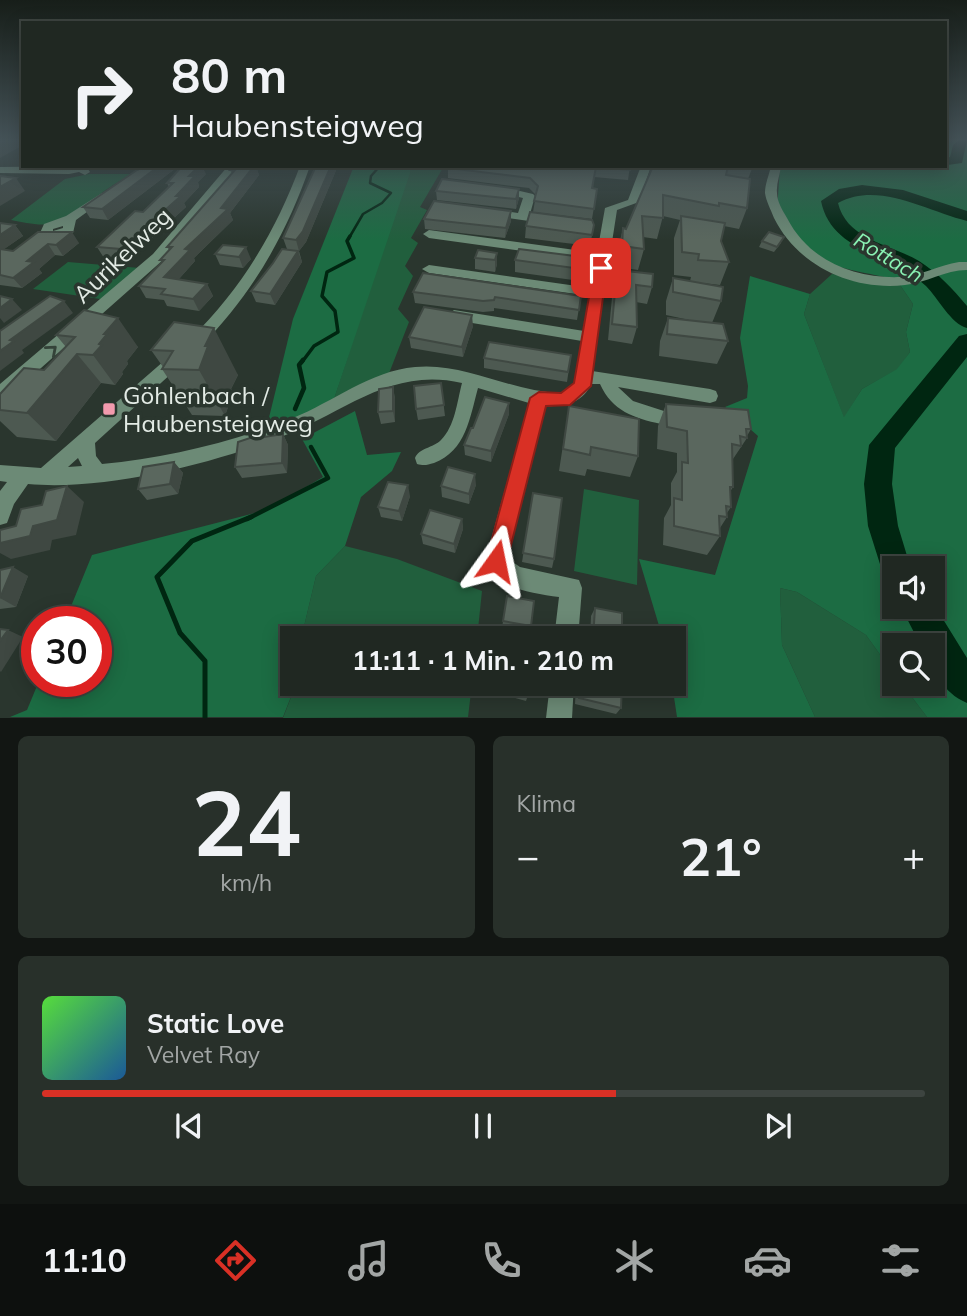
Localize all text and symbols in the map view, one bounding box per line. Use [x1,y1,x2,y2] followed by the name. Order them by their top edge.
[171,44,287,105] text: 80 m
[56,49,147,140] icon: right
[171,105,424,145] text: Haubensteigweg
[67,201,177,309] street label: Aurikelweg
[850,226,928,288] water label: Rottach
[571,238,631,298] pin
[582,249,620,287] icon: arrive
[44,346,57,358] one-way arrow
[123,380,313,438] place label: Göhlenbach / Haubensteigweg
[101,401,117,417] marker: Göhlenbach / Haubensteigweg
[459,524,533,598] position arrow
[882,556,945,696] map controls
[882,556,945,619] button: sound
[21,606,112,697] speed limit sign: 30
[882,633,945,696] button: search
[352,644,614,677] text: 11:11 · 1 Min. · 210 m
[192,765,301,879] text: 24
[517,789,576,818] text: Klima
[680,824,762,889] text: 21°
[517,832,539,880] text: −
[902,832,925,880] text: +
[220,868,272,897] text: km/h
[147,1007,284,1040] text: Static Love
[147,1040,260,1069] text: Velvet Ray
[170,1107,208,1145] icon: previous
[464,1107,502,1145] icon: pause
[759,1107,797,1145] icon: next
[211,1236,260,1285] icon: directions
[344,1236,393,1285] icon: music
[477,1236,526,1285] icon: phone
[610,1236,659,1285] icon: climate
[743,1236,792,1285] icon: car
[876,1236,925,1285] icon: filters
[42,1240,127,1280] text: 11:10

